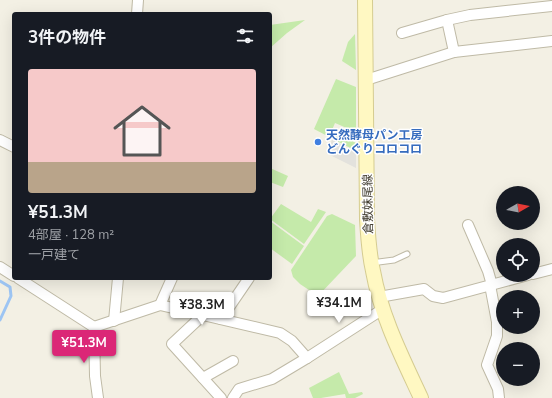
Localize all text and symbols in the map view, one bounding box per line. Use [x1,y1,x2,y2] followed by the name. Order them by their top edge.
[234,25,256,47] icon: filters
[28,26,106,49] text: 3件の物件
[106,95,178,167] icon: home
[326,127,423,157] place label: 天然酵母パン工房 どんぐりコロコロ
[313,137,323,147] marker: 天然酵母パン工房 どんぐりコロコロ
[359,174,377,234] street label: 倉敷妹尾線
[496,186,540,230] north arrow
[496,186,540,386] map controls
[28,201,88,224] text: ¥51.3M
[28,226,114,244] text: 4部屋 · 128 m²
[496,238,540,282] button: locate
[28,246,80,264] text: 一戸建て
[306,290,372,324] pin: ¥34.1M
[496,290,540,334] button: +
[169,292,235,326] pin: ¥38.3M
[316,294,362,312] text: ¥34.1M
[179,296,225,314] text: ¥38.3M
[51,330,117,364] pin: ¥51.3M
[61,334,107,352] text: ¥51.3M
[496,342,540,386] button: −

